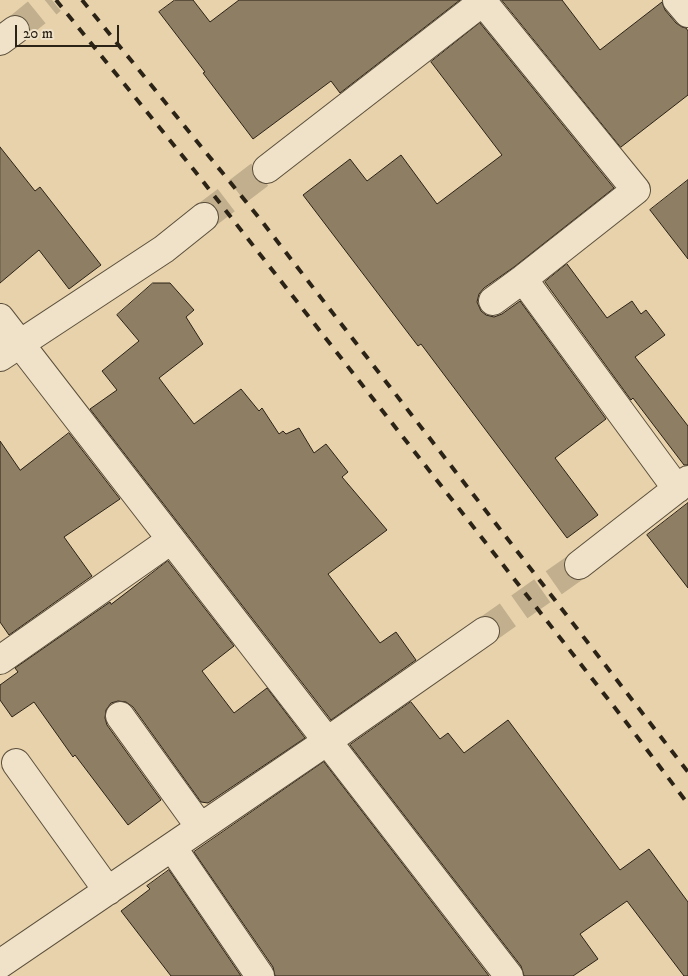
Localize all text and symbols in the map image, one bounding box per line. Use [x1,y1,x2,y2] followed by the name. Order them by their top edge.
[18,15,121,47] scale bar
[23,24,53,43] text: 20 m

